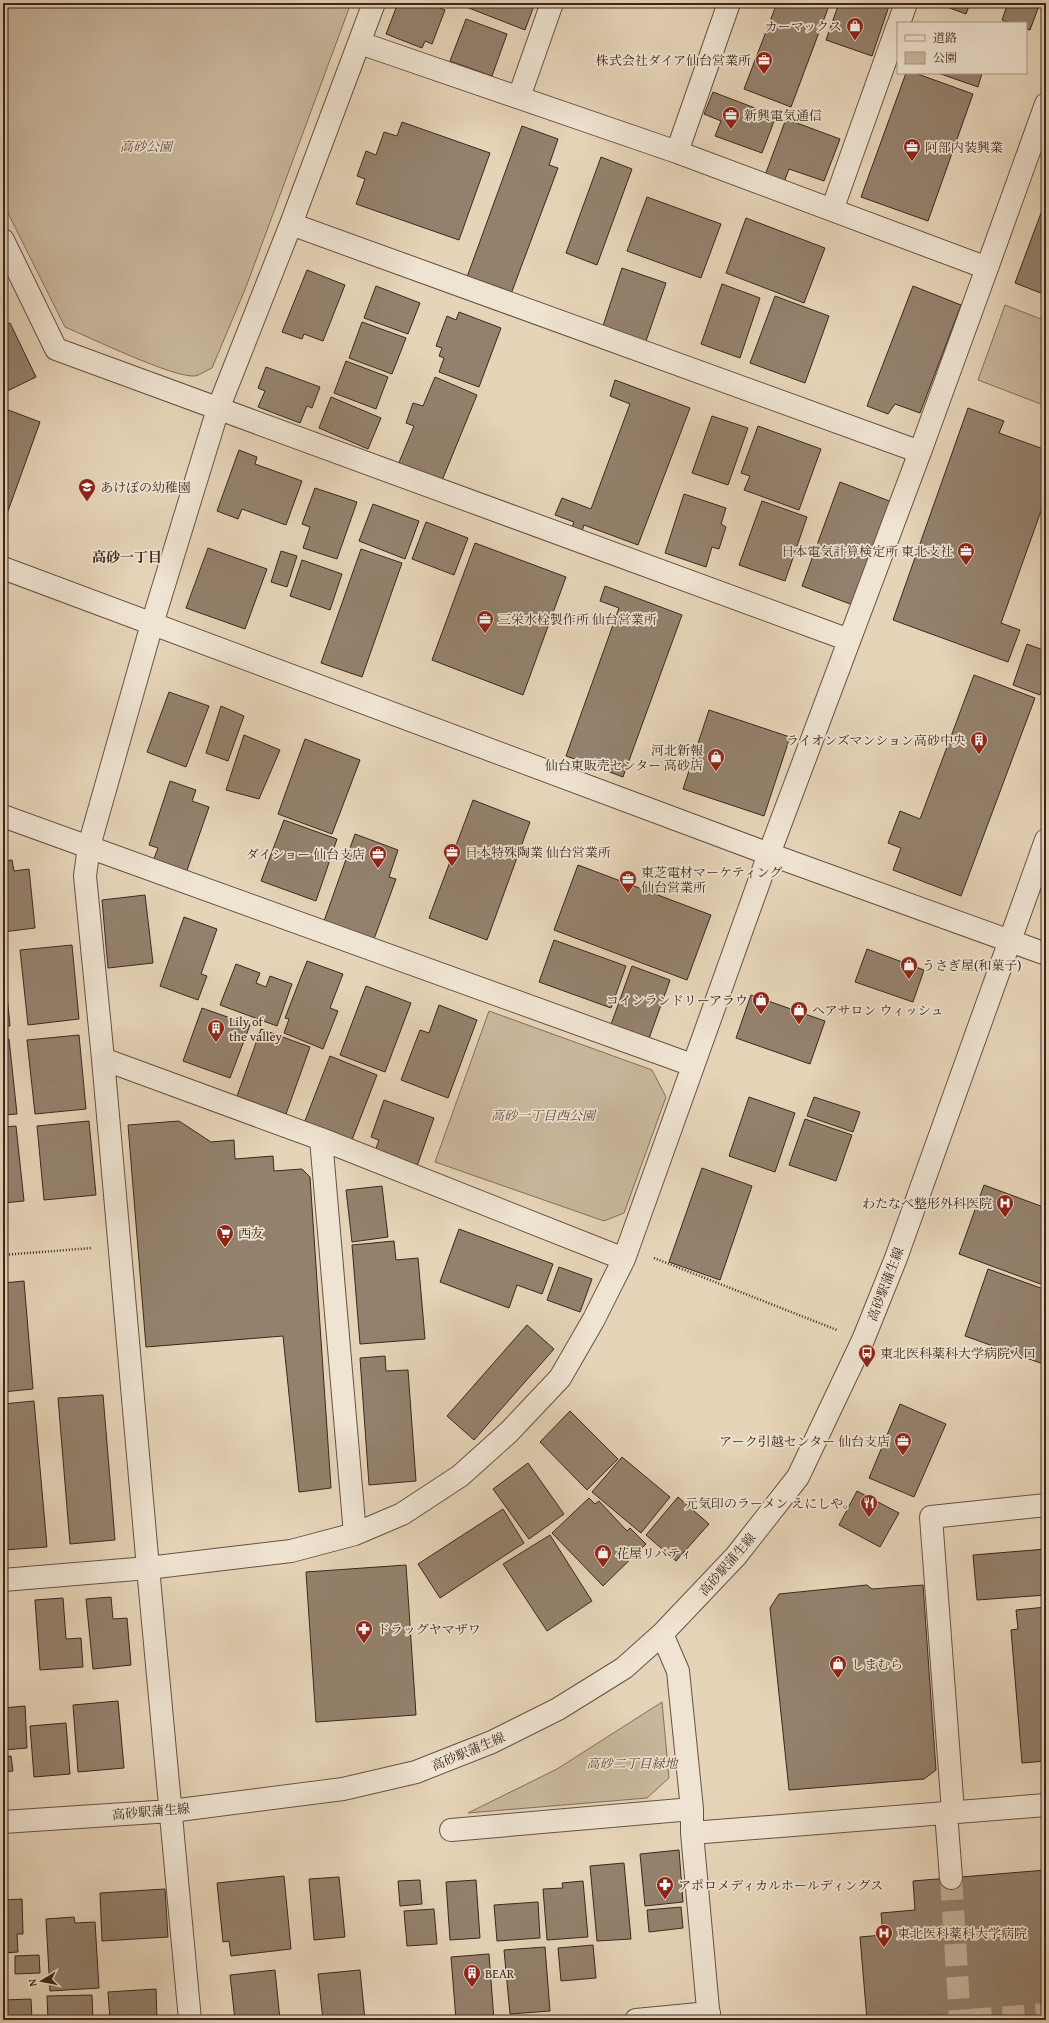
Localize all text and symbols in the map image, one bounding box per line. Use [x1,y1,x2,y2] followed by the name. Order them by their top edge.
[845,16,865,41] shop icon: カーマックス
[765,17,842,36] place label: カーマックス
[897,22,1027,74] legend
[933,29,957,46] text: 道路
[933,49,957,66] text: 公園
[754,50,774,75] office icon: 株式会社ダイア仙台営業所
[596,51,751,70] place label: 株式会社ダイア仙台営業所
[721,105,741,130] office icon: 新興電気通信
[744,106,822,125] place label: 新興電気通信
[120,137,174,156] park label: 高砂公園
[902,137,922,162] office icon: 阿部内装興業
[925,138,1003,157] place label: 阿部内装興業
[77,477,97,502] school or university icon: あけぼの幼稚園
[100,478,191,497] place label: あけぼの幼稚園
[956,541,976,566] office icon: 日本電気計算検定所 東北支社
[781,542,953,561] place label: 日本電気計算検定所 東北支社
[92,547,162,567] district label: 高砂一丁目
[475,609,495,634] office icon: 三栄水栓製作所 仙台営業所
[498,610,657,629] place label: 三栄水栓製作所 仙台営業所
[969,730,989,755] building icon: ライオンズマンション高砂中央
[786,731,966,750] place label: ライオンズマンション高砂中央
[545,741,703,775] place label: 河北新報 仙台東販売センター 高砂店
[706,747,726,772] shop icon: 河北新報 仙台東販売センター 高砂店
[442,842,462,867] office icon: 日本特殊陶業 仙台営業所
[465,843,611,862] place label: 日本特殊陶業 仙台営業所
[368,844,388,869] office icon: ダイショー 仙台支店
[246,845,365,864] place label: ダイショー 仙台支店
[641,863,782,897] place label: 東芝電材マーケティング 仙台営業所
[618,869,638,894] office icon: 東芝電材マーケティング 仙台営業所
[899,955,919,980] shop icon: うさぎ屋(和菓子)
[922,956,1021,975] place label: うさぎ屋(和菓子)
[751,990,771,1015] shop icon: コインランドリーアラウ
[606,991,748,1010] place label: コインランドリーアラウ
[789,1000,809,1025] shop icon: ヘアサロン ウィッシュ
[812,1001,943,1020] place label: ヘアサロン ウィッシュ
[229,1012,283,1046] place label: Lily of the valley
[206,1018,226,1043] building icon: Lily of the valley
[491,1106,597,1125] park label: 高砂一丁目西公園
[995,1193,1015,1218] hospital icon: わたなべ整形外科医院
[862,1194,992,1213] place label: わたなべ整形外科医院
[215,1223,235,1248] supermarket icon: 西友
[238,1224,264,1243] place label: 西友
[863,1244,908,1324] street label: 高砂駅蒲生線
[857,1343,877,1368] bus stop icon: 東北医科薬科大学病院入口
[880,1344,1036,1363] place label: 東北医科薬科大学病院入口
[893,1431,913,1456] office icon: アーク引越センター 仙台支店
[719,1432,890,1451] place label: アーク引越センター 仙台支店
[859,1493,879,1518] restaurant icon: 元気印のラーメン えにしや。
[685,1494,856,1513] place label: 元気印のラーメン えにしや。
[695,1529,760,1600] street label: 高砂駅蒲生線
[593,1543,613,1568] shop icon: 花屋リバティ
[616,1544,693,1563] place label: 花屋リバティ
[354,1619,374,1644] pharmacy icon: ドラッグヤマザワ
[377,1620,481,1639] place label: ドラッグヤマザワ
[828,1654,848,1679] shop icon: しまむら
[851,1655,903,1674] place label: しまむら
[429,1727,508,1775] street label: 高砂駅蒲生線
[586,1754,679,1773] park label: 高砂二丁目緑地
[111,1799,191,1824] street label: 高砂駅蒲生線
[655,1875,675,1900] pharmacy icon: アポロメディカルホールディングス
[678,1876,883,1895] place label: アポロメディカルホールディングス
[874,1923,894,1948] hospital icon: 東北医科薬科大学病院
[897,1924,1027,1943] place label: 東北医科薬科大学病院
[22,1961,62,2001] north arrow
[462,1963,482,1988] building icon: BEAR
[485,1964,515,1983] place label: BEAR
[24,1977,41,1988] text: N

